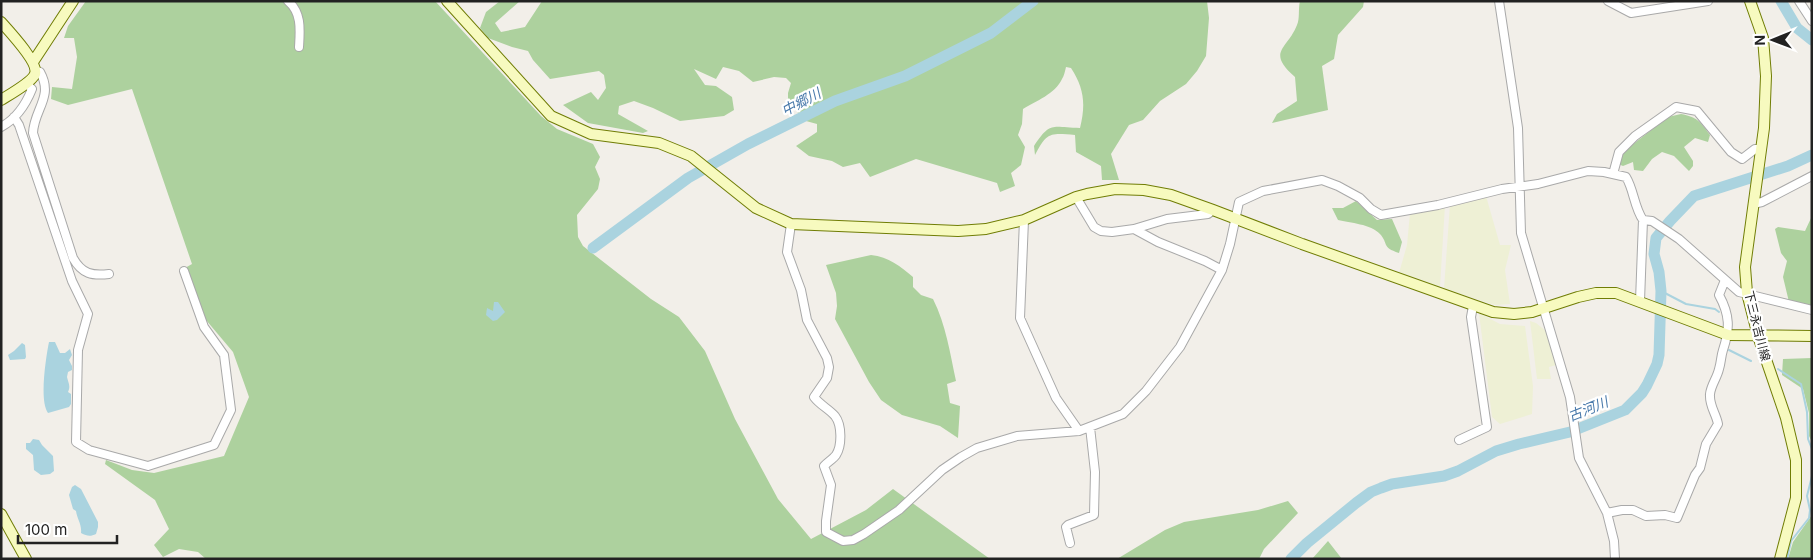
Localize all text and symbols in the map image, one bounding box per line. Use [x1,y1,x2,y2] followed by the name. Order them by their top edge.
[1748,15,1798,65] north arrow
[1751,35,1768,46] text: N
[778,83,825,119] water label: 中郷川
[1741,289,1773,363] street label: 下三永吉川線
[1565,392,1612,424] water label: 古河川
[18,512,116,544] scale bar
[25,520,67,539] text: 100 m

